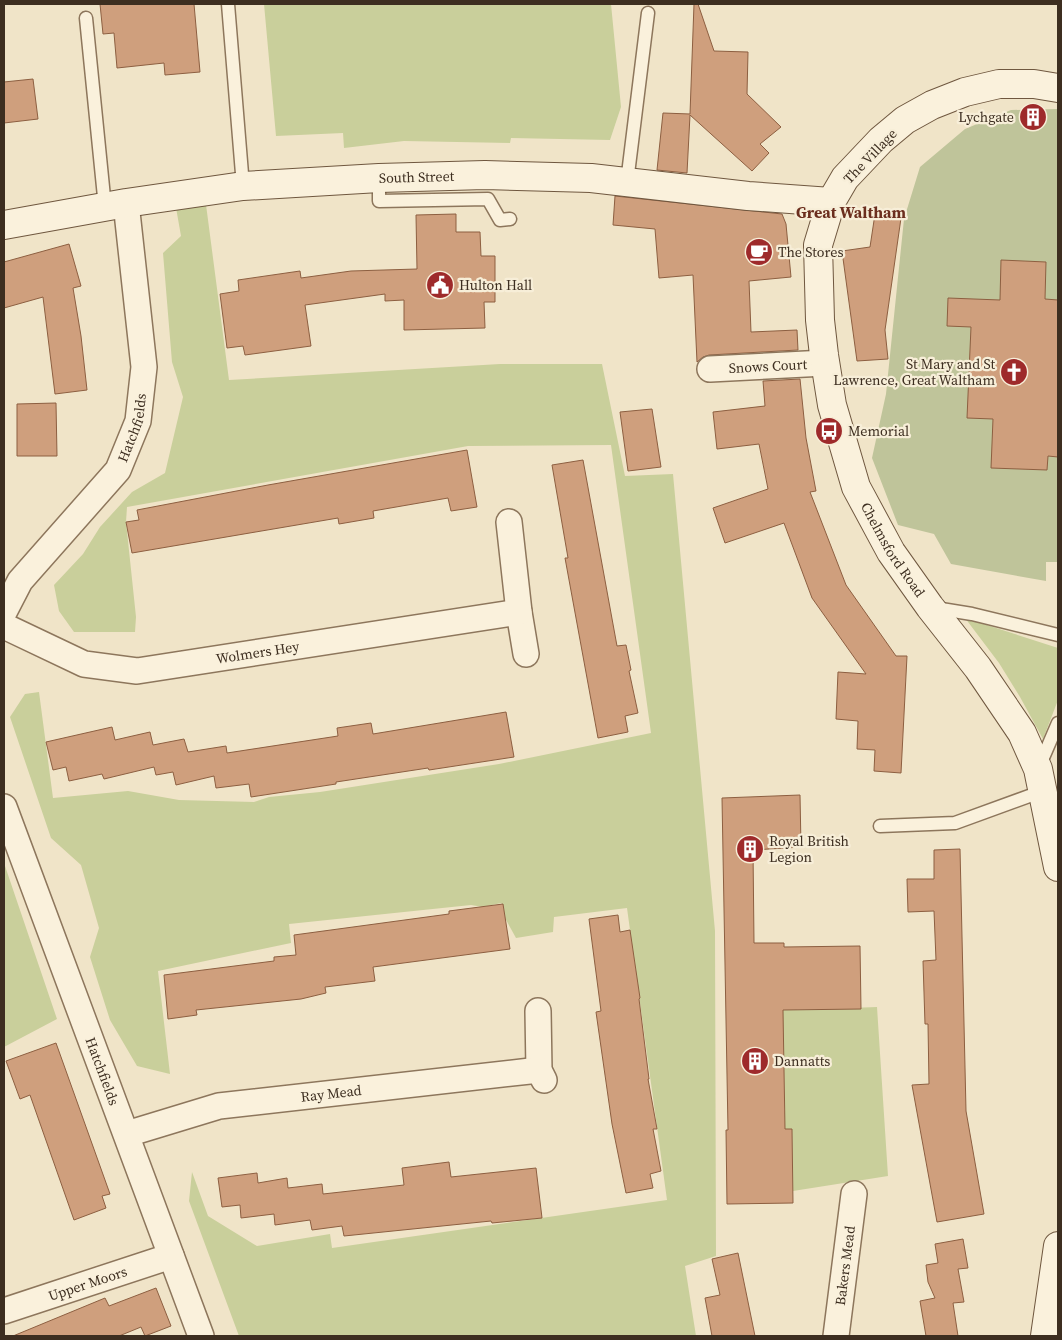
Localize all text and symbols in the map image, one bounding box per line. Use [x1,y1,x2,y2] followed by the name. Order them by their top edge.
[1018,102,1048,132] building icon: Lychgate
[958,107,1014,127] place label: Lychgate
[839,124,901,188] street label: The Village
[379,166,455,188] street label: South Street
[796,201,906,223] district label: Great Waltham
[744,237,774,267] cafe icon: The Stores
[778,242,844,262] place label: The Stores
[425,270,455,300] public building icon: Hulton Hall
[459,275,532,295] place label: Hulton Hall
[728,354,808,378] street label: Snows Court
[833,354,995,390] place label: St Mary and St Lawrence, Great Waltham
[999,357,1029,387] church icon: St Mary and St Lawrence, Great Waltham
[112,392,151,465] street label: Hatchfields
[814,416,844,446] bus stop icon: Memorial
[848,421,909,441] place label: Memorial
[856,499,930,601] street label: Chelmsford Road
[214,636,301,669] street label: Wolmers Hey
[769,831,849,867] place label: Royal British Legion
[735,834,765,864] building icon: Royal British Legion
[81,1034,124,1108] street label: Hatchfields
[740,1046,770,1076] building icon: Dannatts
[774,1051,830,1071] place label: Dannatts
[300,1080,363,1107] street label: Ray Mead
[830,1225,860,1307] street label: Bakers Mead
[46,1261,130,1306] street label: Upper Moors

